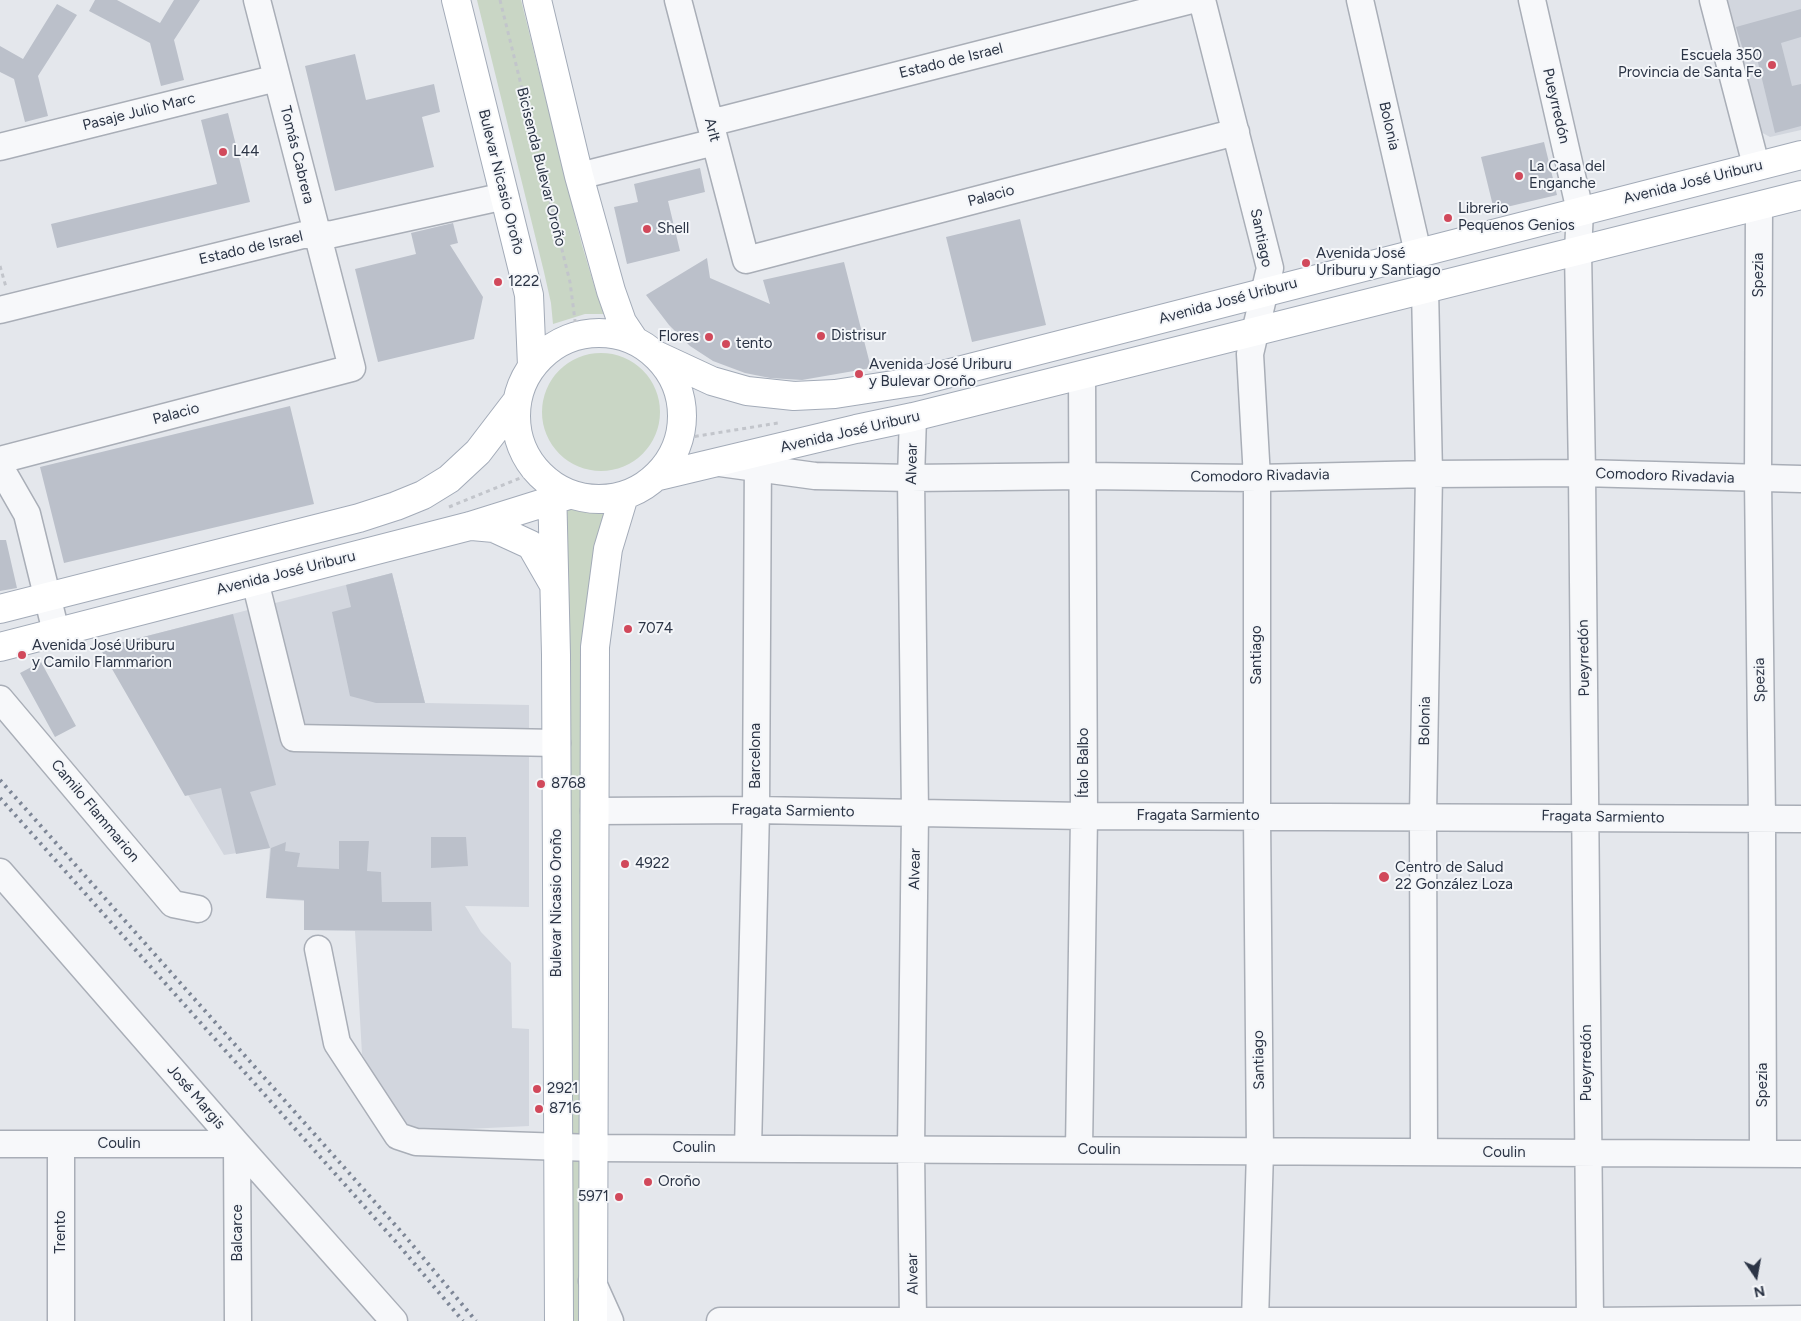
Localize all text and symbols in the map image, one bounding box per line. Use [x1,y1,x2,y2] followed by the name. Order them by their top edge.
[897,39,1005,83] street label: Estado de Israel
[1618,47,1762,82] place label: Escuela 350 Provincia de Santa Fe
[1766,59,1778,71] marker: Escuela 350 Provincia de Santa Fe
[1539,66,1573,146] street label: Pueyrredón
[513,86,569,248] street label: Bicisenda Bulevar Oroño
[81,89,197,135] street label: Pasaje Julio Marc
[1375,100,1403,152] street label: Bolonia
[276,104,318,206] street label: Tomás Cabrera
[474,107,528,257] street label: Bulevar Nicasio Oroño
[700,116,724,144] street label: Arlt
[233,143,259,161] place label: L44
[217,146,229,158] marker: L44
[1622,156,1764,208] street label: Avenida José Uriburu
[1529,158,1605,193] place label: La Casa del Enganche
[1513,170,1525,182] marker: La Casa del Enganche
[966,181,1016,211] street label: Palacio
[1458,200,1575,235] place label: Librerio Pequenos Genios
[1246,207,1276,269] street label: Santiago
[1442,212,1454,224] marker: Librerio Pequenos Genios
[657,220,689,238] place label: Shell
[641,223,653,235] marker: Shell
[197,227,305,269] street label: Estado de Israel
[1316,245,1441,280] place label: Avenida José Uriburu y Santiago
[1750,253,1768,297] street label: Spezia
[1300,257,1312,269] marker: Avenida José Uriburu y Santiago
[508,273,539,291] place label: 1222
[1157,274,1299,328] street label: Avenida José Uriburu
[492,276,504,288] marker: 1222
[831,327,886,345] place label: Distrisur
[659,328,699,346] place label: Flores
[815,330,827,342] marker: Distrisur
[703,331,715,343] marker: Flores
[736,335,773,353] place label: tento
[720,338,732,350] marker: tento
[869,356,1012,391] place label: Avenida José Uriburu y Bulevar Oroño
[853,368,865,380] marker: Avenida José Uriburu y Bulevar Oroño
[151,399,201,429] street label: Palacio
[778,407,922,457] street label: Avenida José Uriburu
[903,443,921,485] street label: Alvear
[1595,465,1735,487] street label: Comodoro Rivadavia
[1190,466,1330,486] street label: Comodoro Rivadavia
[215,547,357,599] street label: Avenida José Uriburu
[1574,619,1594,697] street label: Pueyrredón
[638,620,673,638] place label: 7074
[622,623,634,635] marker: 7074
[1248,625,1266,685] street label: Santiago
[32,637,175,672] place label: Avenida José Uriburu y Camilo Flammarion
[16,649,28,661] marker: Avenida José Uriburu y Camilo Flammarion
[1751,657,1769,703] street label: Spezia
[1416,696,1434,746] street label: Bolonia
[747,723,765,789] street label: Barcelona
[1075,728,1093,798] street label: Ítalo Balbo
[47,756,143,866] street label: Camilo Flammarion
[551,775,586,793] place label: 8768
[535,778,547,790] marker: 8768
[731,801,855,821] street label: Fragata Sarmiento
[1136,807,1260,825] street label: Fragata Sarmiento
[1541,807,1665,827] street label: Fragata Sarmiento
[548,828,566,978] street label: Bulevar Nicasio Oroño
[906,848,924,890] street label: Alvear
[635,855,670,873] place label: 4922
[619,858,631,870] marker: 4922
[1395,859,1513,894] place label: Centro de Salud 22 González Loza
[1377,870,1391,884] marker: Centro de Salud 22 González Loza
[1578,1024,1596,1102] street label: Pueyrredón
[1249,1030,1269,1090] street label: Santiago
[163,1061,229,1133] street label: José Margis
[1754,1063,1772,1107] street label: Spezia
[547,1080,578,1098] place label: 2921
[531,1083,543,1095] marker: 2921
[549,1100,581,1118] place label: 8716
[533,1103,545,1115] marker: 8716
[97,1135,141,1153] street label: Coulin
[672,1139,716,1157] street label: Coulin
[1077,1141,1121,1159] street label: Coulin
[1482,1144,1526,1162] street label: Coulin
[658,1173,700,1191] place label: Oroño
[642,1176,654,1188] marker: Oroño
[578,1188,609,1206] place label: 5971
[613,1191,625,1203] marker: 5971
[229,1204,247,1262] street label: Balcarce
[52,1210,70,1254] street label: Trento
[1731,1251,1781,1301] north arrow
[904,1253,922,1295] street label: Alvear
[1752,1282,1766,1301] text: N

